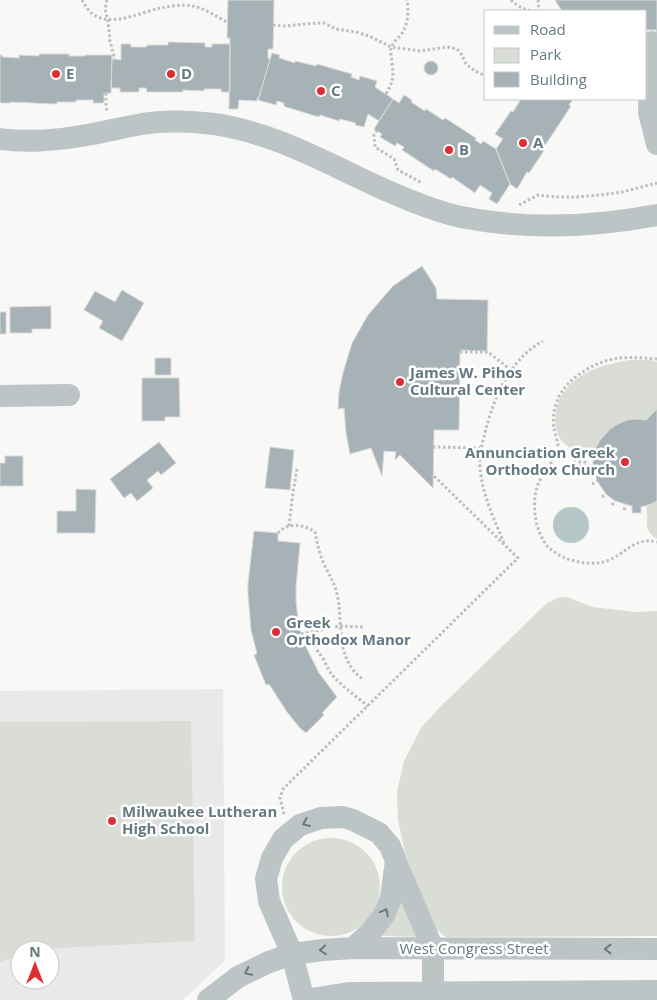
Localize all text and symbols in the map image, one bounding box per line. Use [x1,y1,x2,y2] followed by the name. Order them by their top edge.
[484,10,647,100] legend
[530,19,566,39] text: Road
[530,44,561,64] text: Park
[66,63,74,83] place label: E
[181,63,192,83] place label: D
[50,68,62,80] marker: E
[165,68,177,80] marker: D
[530,69,587,89] text: Building
[331,80,341,100] place label: C
[315,85,327,97] marker: C
[533,132,544,152] place label: A
[517,137,529,149] marker: A
[459,139,469,159] place label: B
[443,144,455,156] marker: B
[408,362,525,399] place label: James W. Pihos Cultural Center
[394,376,406,388] marker: James W. Pihos Cultural Center
[465,442,616,479] place label: Annunciation Greek Orthodox Church
[619,456,631,468] marker: Annunciation Greek Orthodox Church
[286,612,411,649] place label: Greek Orthodox Manor
[270,626,282,638] marker: Greek Orthodox Manor
[122,801,277,838] place label: Milwaukee Lutheran High School
[106,815,118,827] marker: Milwaukee Lutheran High School
[302,817,311,828] one-way arrow
[379,908,389,917] one-way arrow
[399,938,549,958] street label: West Congress Street
[10,940,60,990] north arrow
[29,942,41,961] text: N
[319,944,327,955] one-way arrow
[604,944,612,954] one-way arrow
[244,966,253,976] one-way arrow

